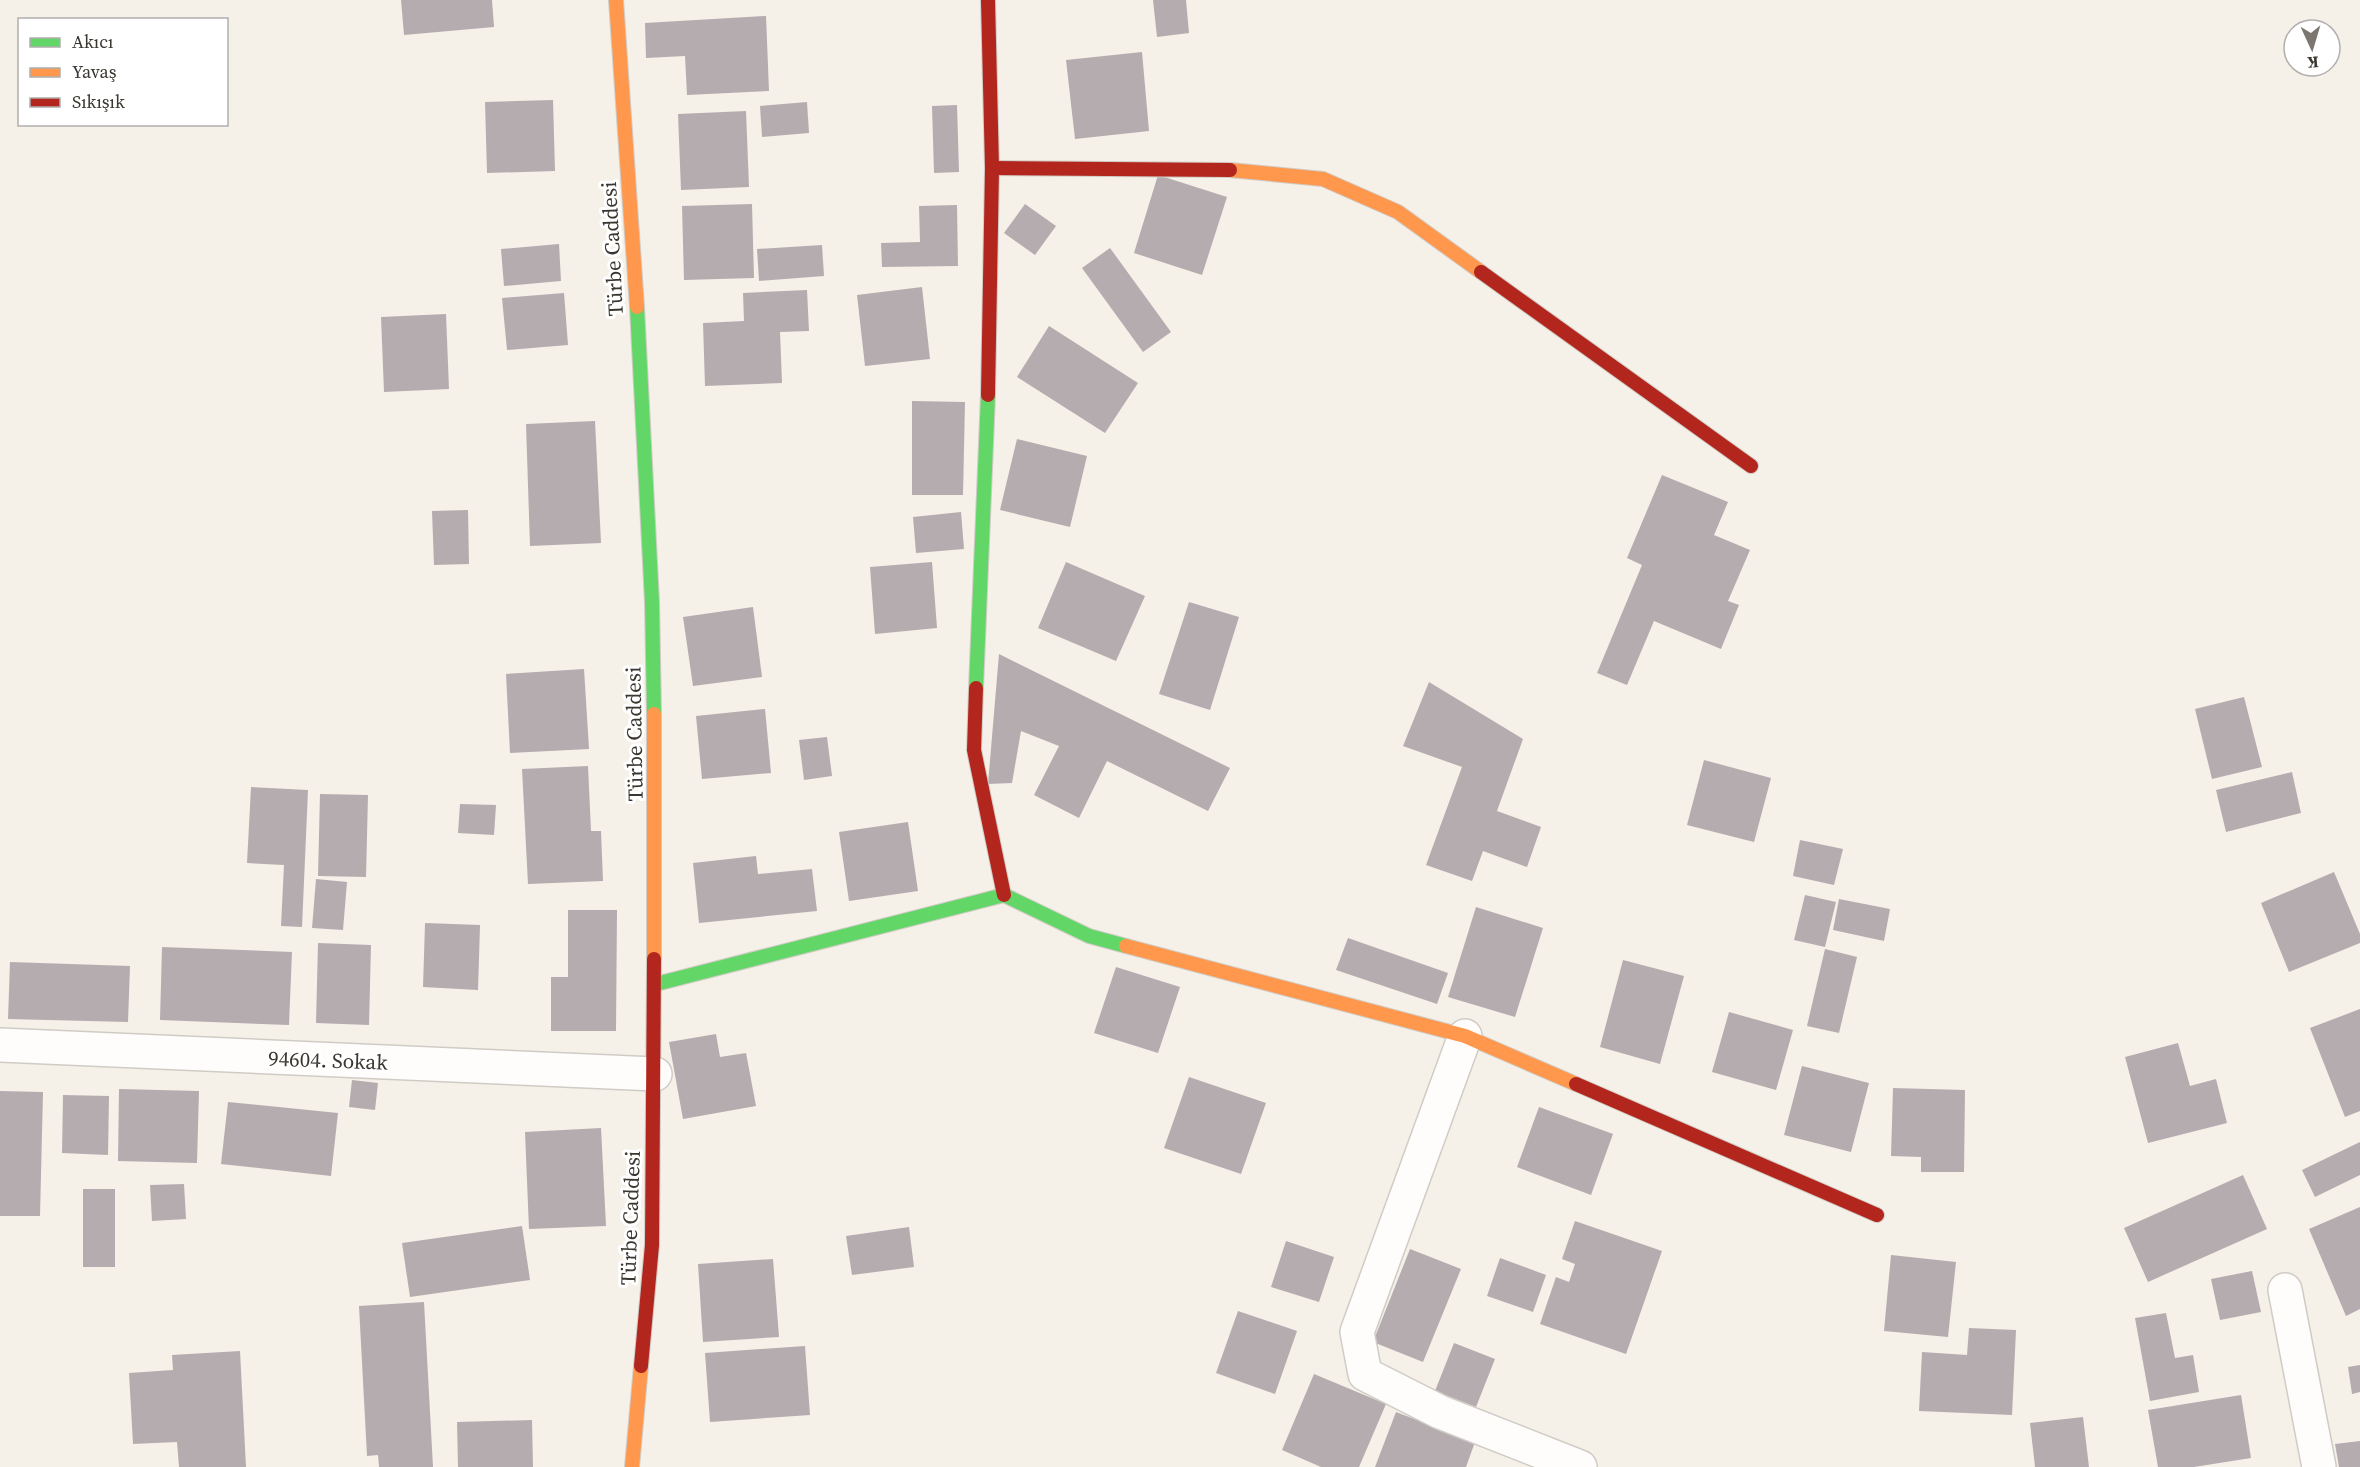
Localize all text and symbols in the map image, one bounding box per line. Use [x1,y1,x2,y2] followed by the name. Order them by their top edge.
[18,18,228,126] legend
[2282,18,2342,78] north arrow
[72,29,113,54] text: Akıcı
[2306,52,2319,74] text: K
[72,59,117,84] text: Yavaş
[72,89,125,114] text: Sıkışık
[594,181,630,317] street label: Türbe Caddesi
[618,666,650,802] street label: Türbe Caddesi
[268,1043,389,1077] street label: 94604. Sokak
[613,1150,647,1286] street label: Türbe Caddesi

